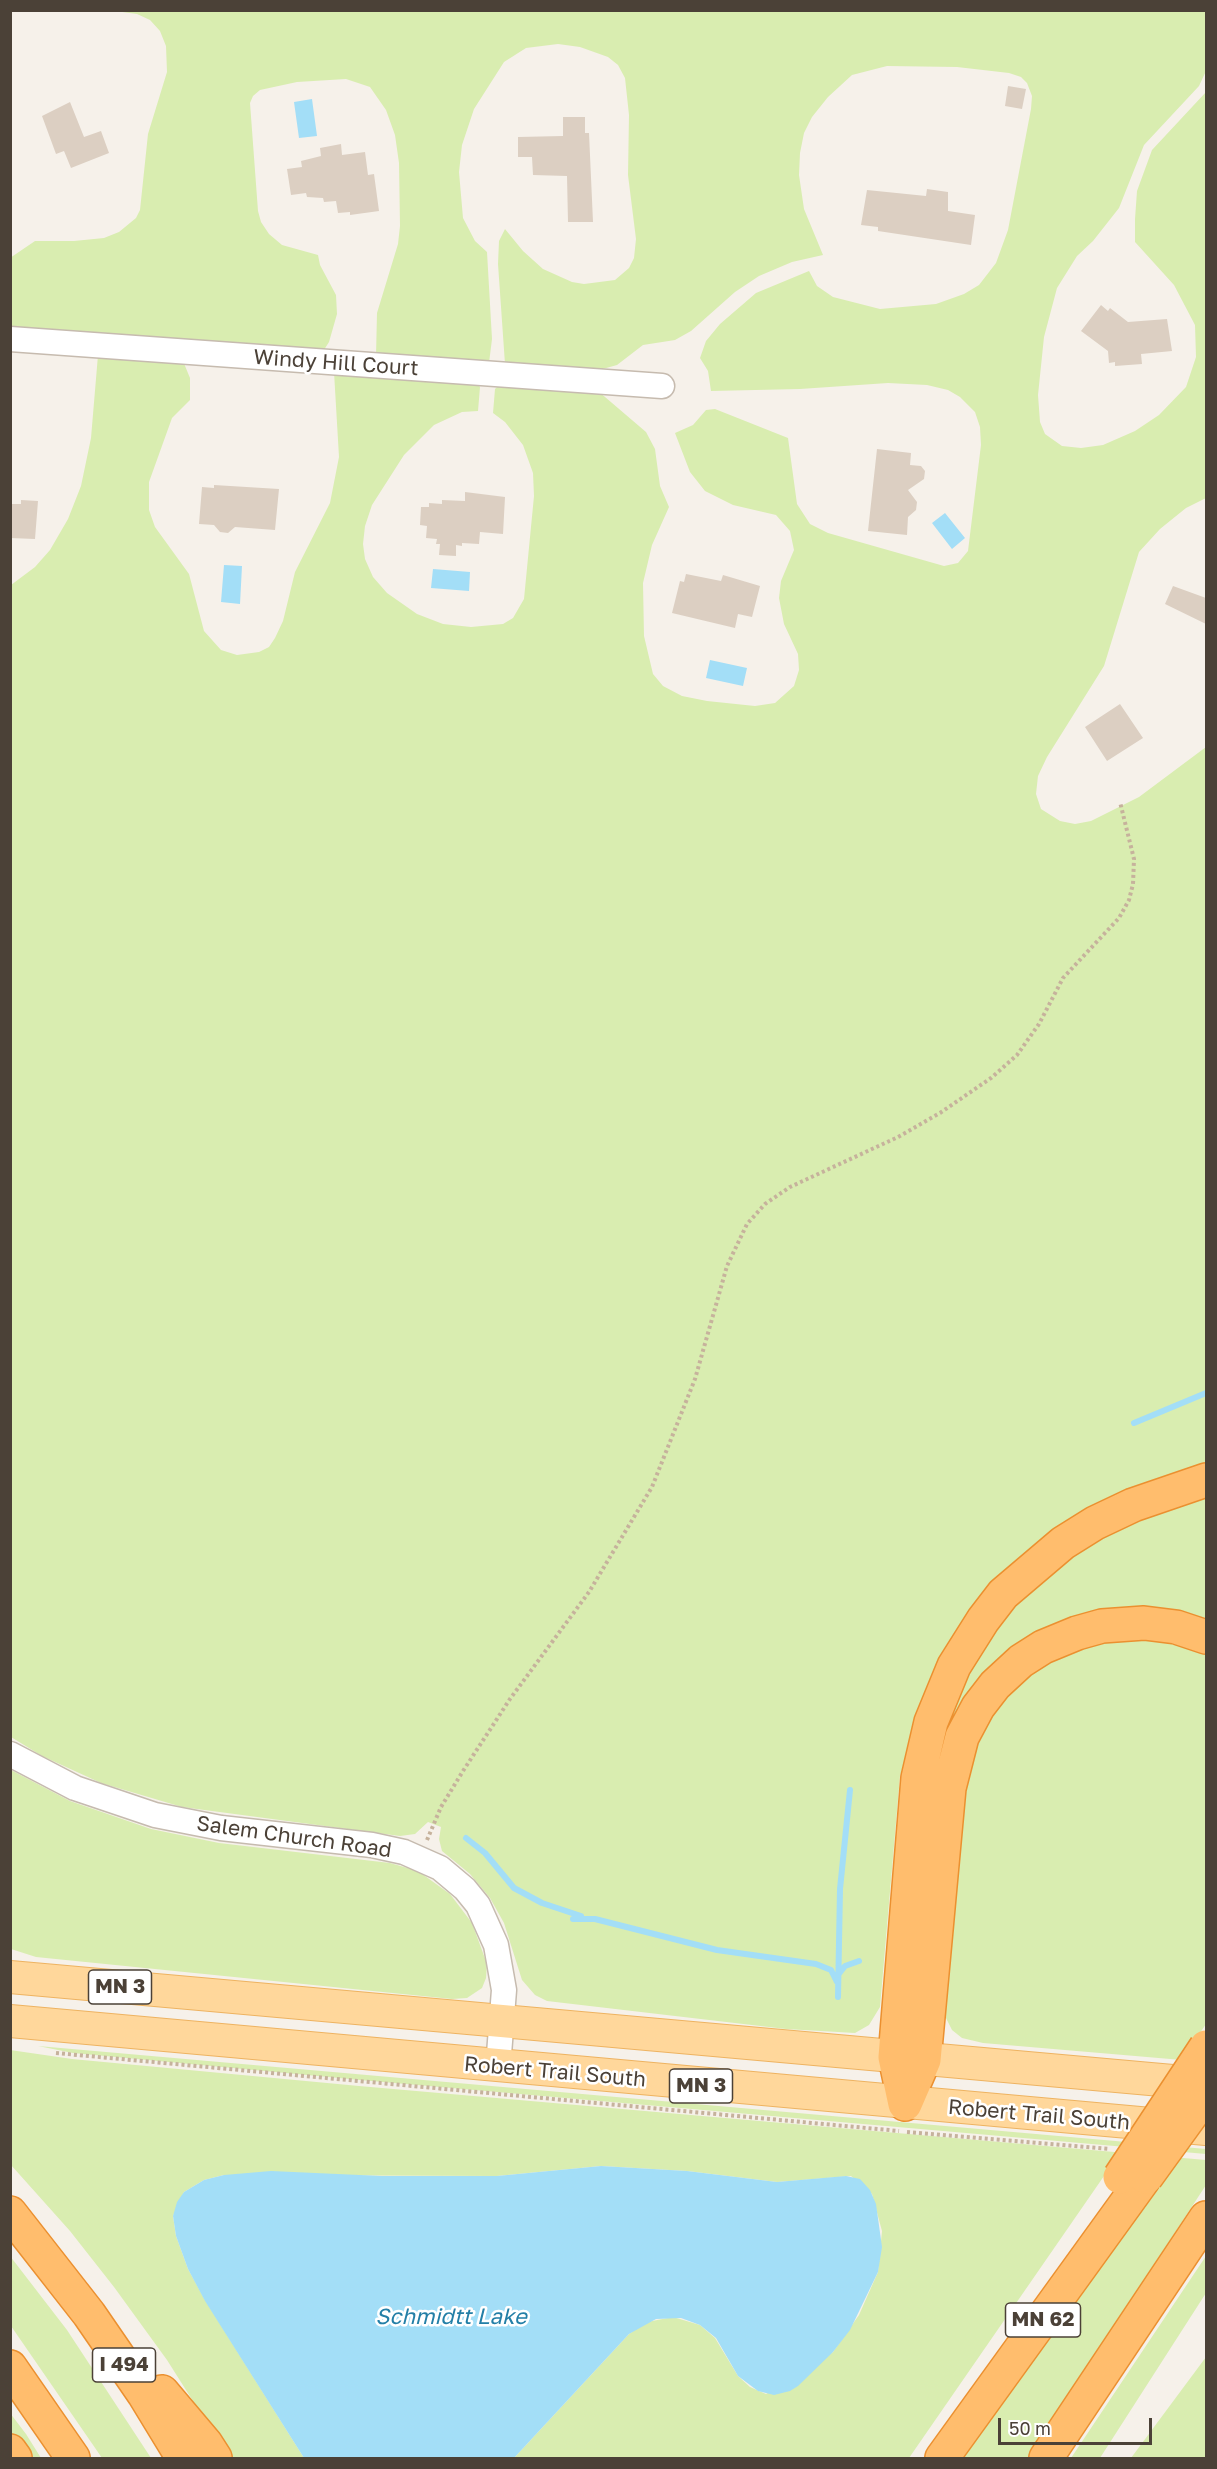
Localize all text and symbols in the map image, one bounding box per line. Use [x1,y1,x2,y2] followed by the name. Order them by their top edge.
[253,345,419,381] street label: Windy Hill Court
[195,1811,393,1863] street label: Salem Church Road
[88,1970,152,2004] road number: MN 3
[463,2051,647,2093] street label: Robert Trail South
[670,2069,732,2103] road number: MN 3
[947,2094,1131,2136] street label: Robert Trail South
[1006,2303,1080,2337] road number: MN 62
[375,2304,527,2330] water label: Schmidtt Lake
[92,2348,156,2382] road number: I 494
[1001,2406,1156,2444] scale bar
[1009,2417,1051,2439] text: 50 m

